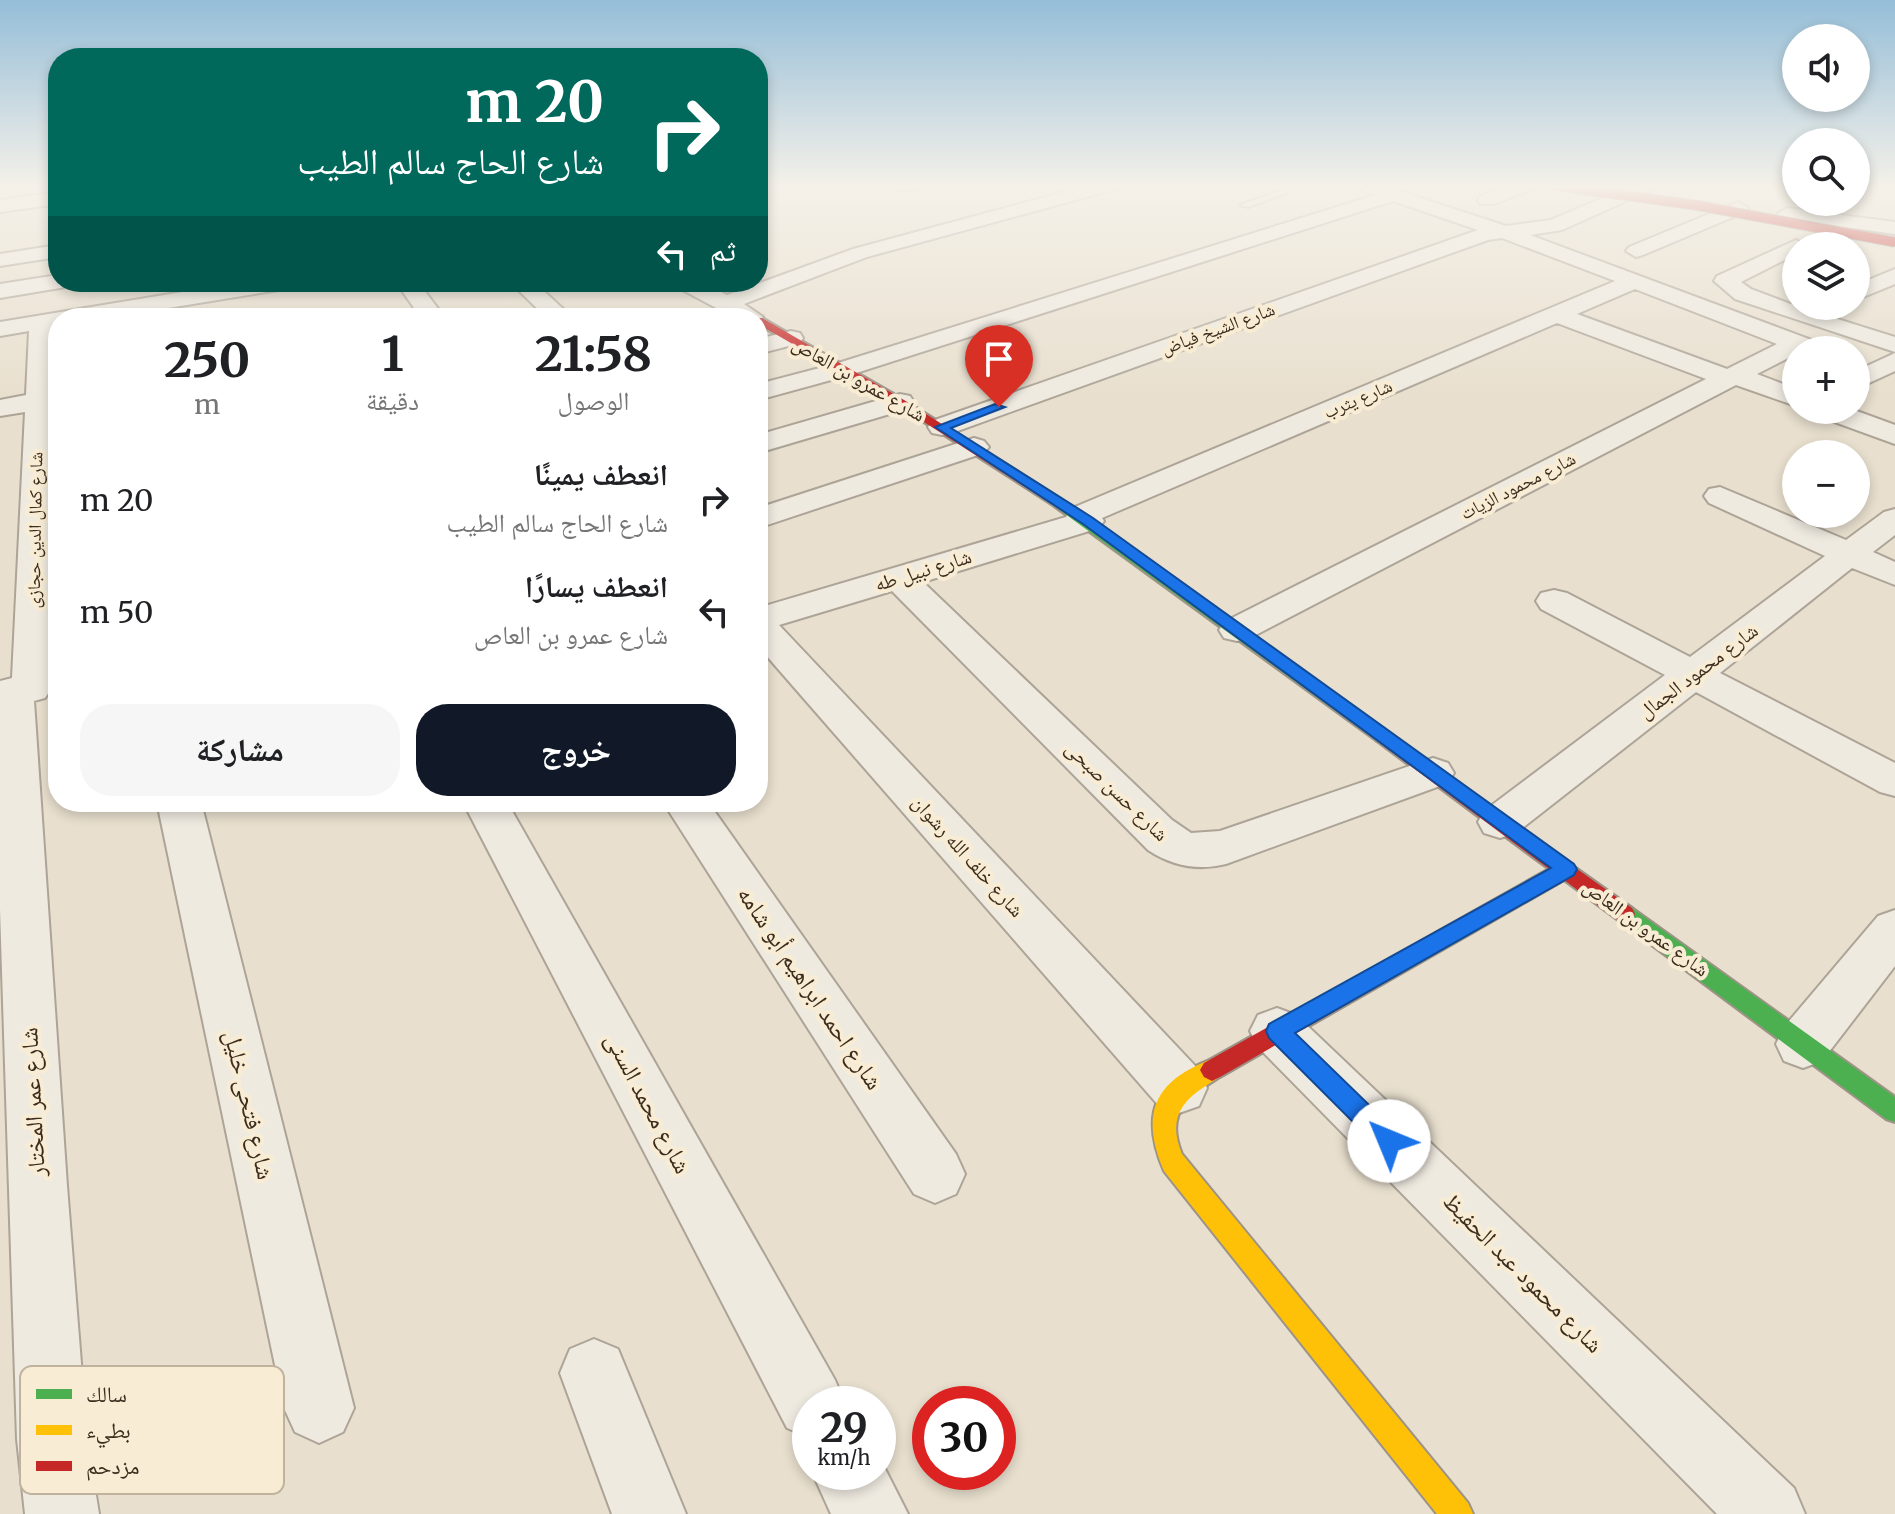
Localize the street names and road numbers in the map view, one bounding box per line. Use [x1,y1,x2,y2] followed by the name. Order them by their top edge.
[1158,297,1278,361] street label: شارع الشيخ فياض
[788,330,930,428] street label: شارع عمرو بن العاص
[1320,374,1396,423] street label: شارع يثرب
[1456,447,1579,524] street label: شارع محمود الزيات
[22,452,47,608] street label: شارع كمال الدين حجازى
[871,543,975,597] street label: شارع نبيل طه
[1633,617,1763,725] street label: شارع محمود الجمال
[1060,735,1174,847] street label: شارع حسن صبحى
[906,789,1030,923] street label: شارع خلف الله رشوان
[1578,874,1714,982] street label: شارع عمرو بن العاص
[730,880,890,1096] street label: شارع احمد ابراهيم أبو شامه
[13,1027,52,1178] street label: شارع عمر المختار
[217,1027,282,1183] street label: شارع فتحى خليل
[598,1027,699,1179] street label: شارع محمد السنى
[1437,1186,1610,1359] street label: شارع محمود عبد الحفيظ

